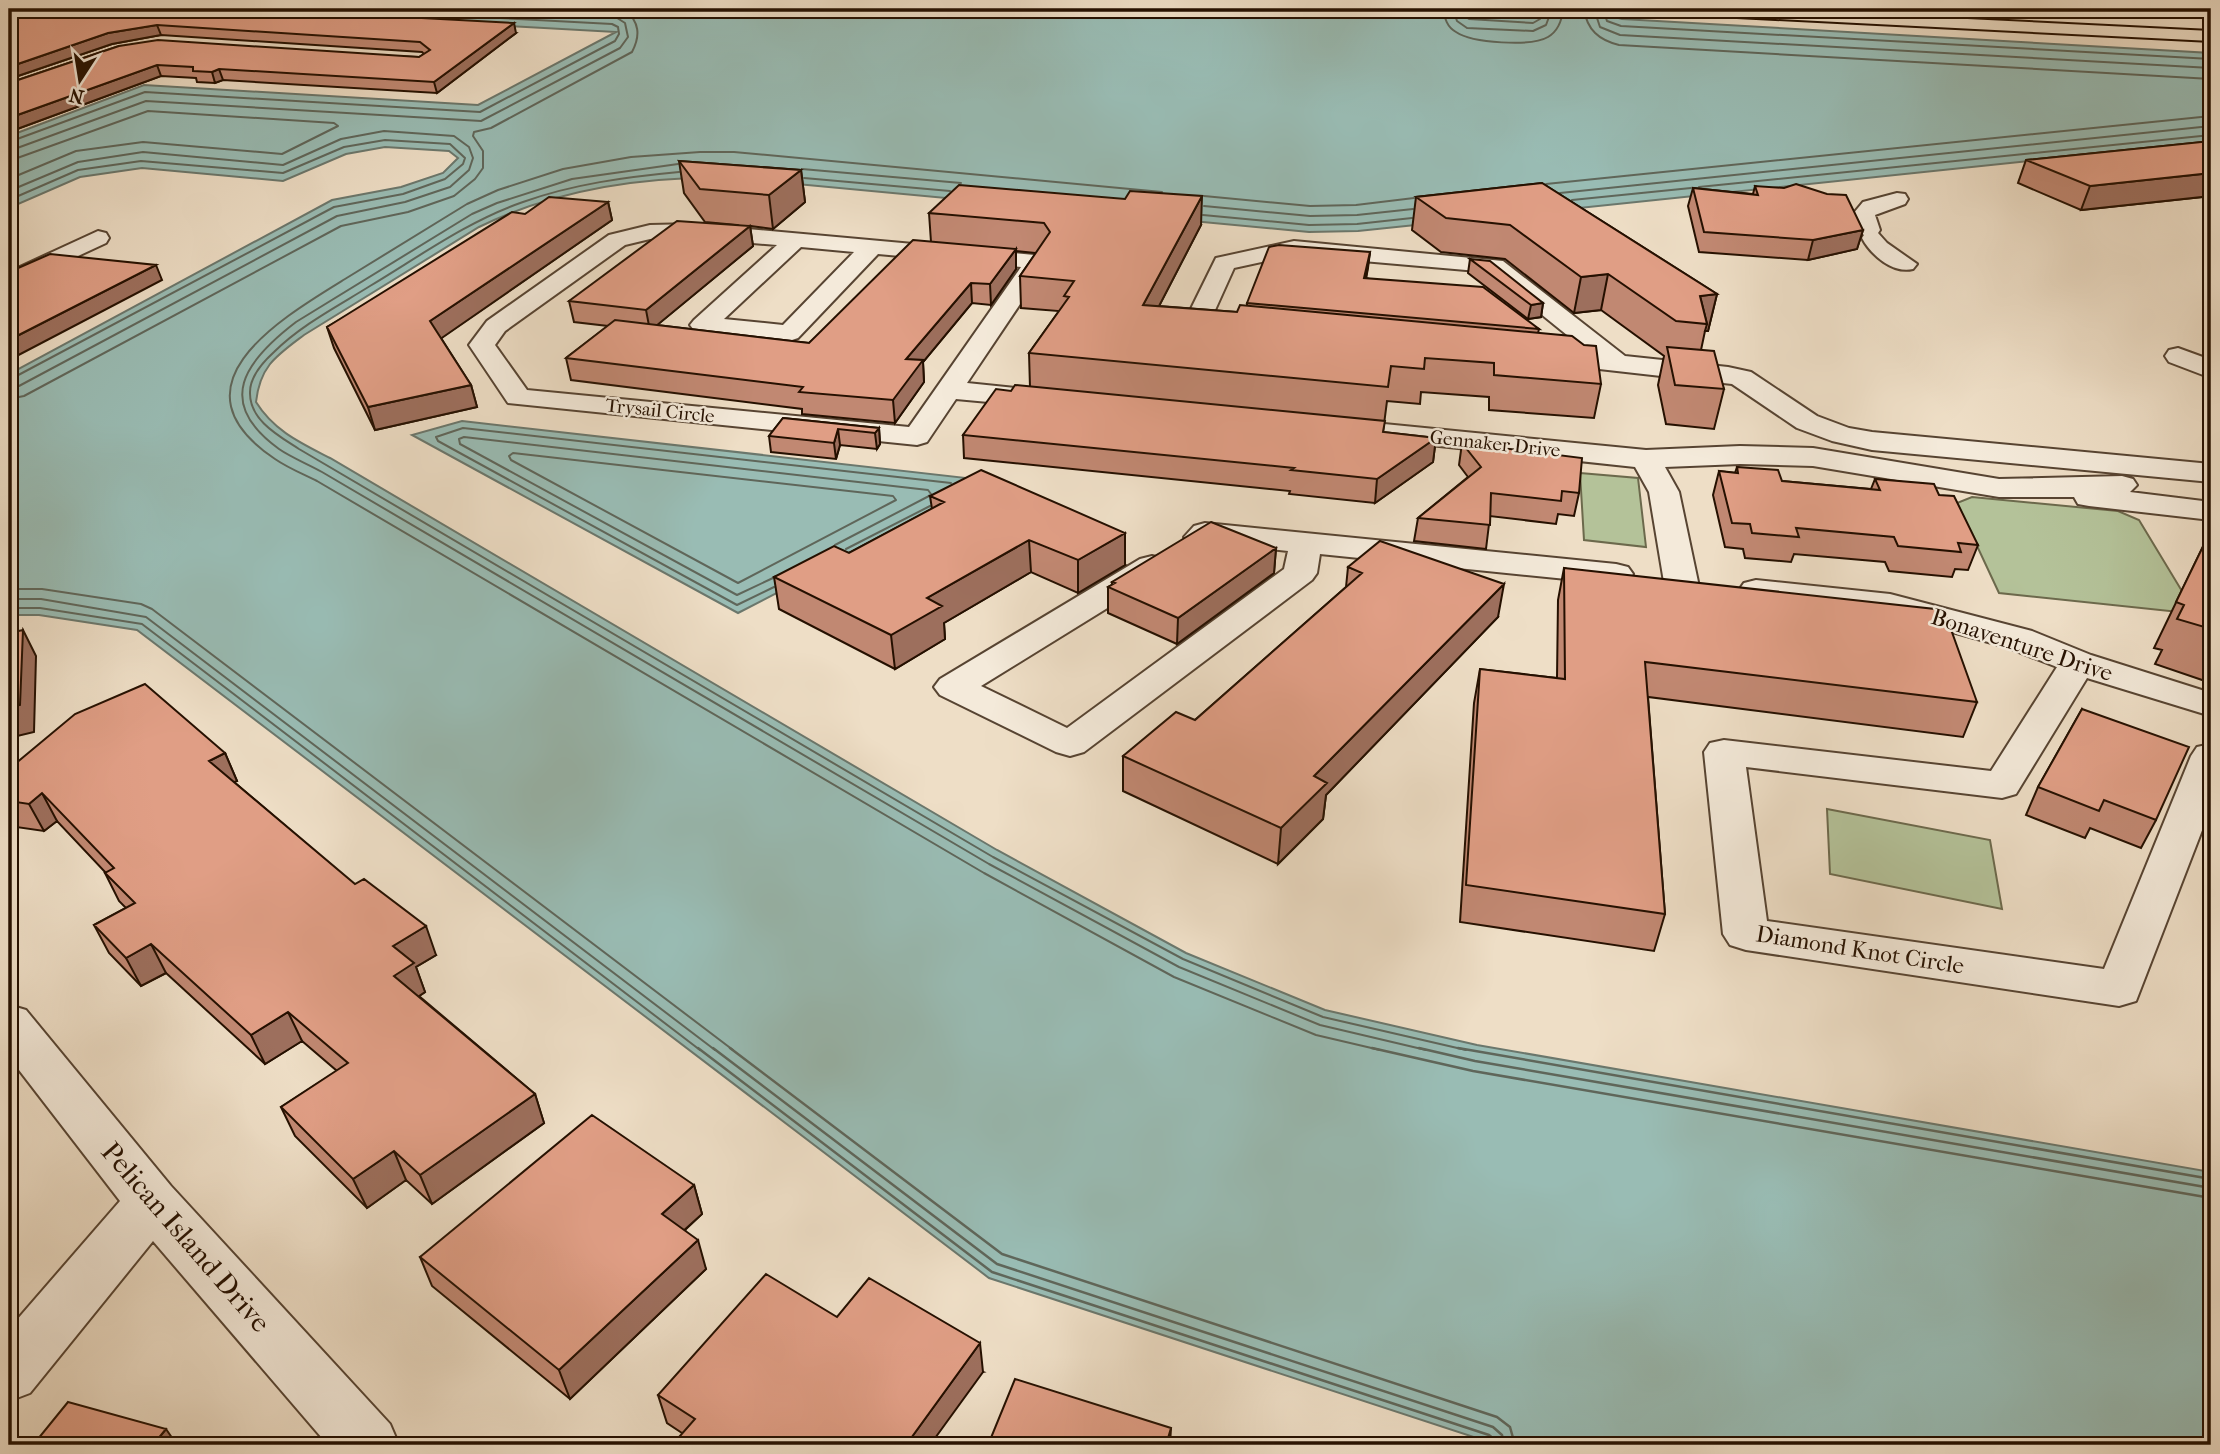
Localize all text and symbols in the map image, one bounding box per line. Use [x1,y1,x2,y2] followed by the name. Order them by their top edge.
[46,46,116,116] north arrow
[67,83,86,108] text: N
[604,394,716,428] street label: Trysail Circle
[1429,426,1561,462] street label: Gennaker Drive
[1928,603,2116,687] street label: Bonaventure Drive
[1754,920,1966,980] street label: Diamond Knot Circle
[94,1135,278,1339] street label: Pelican Island Drive

